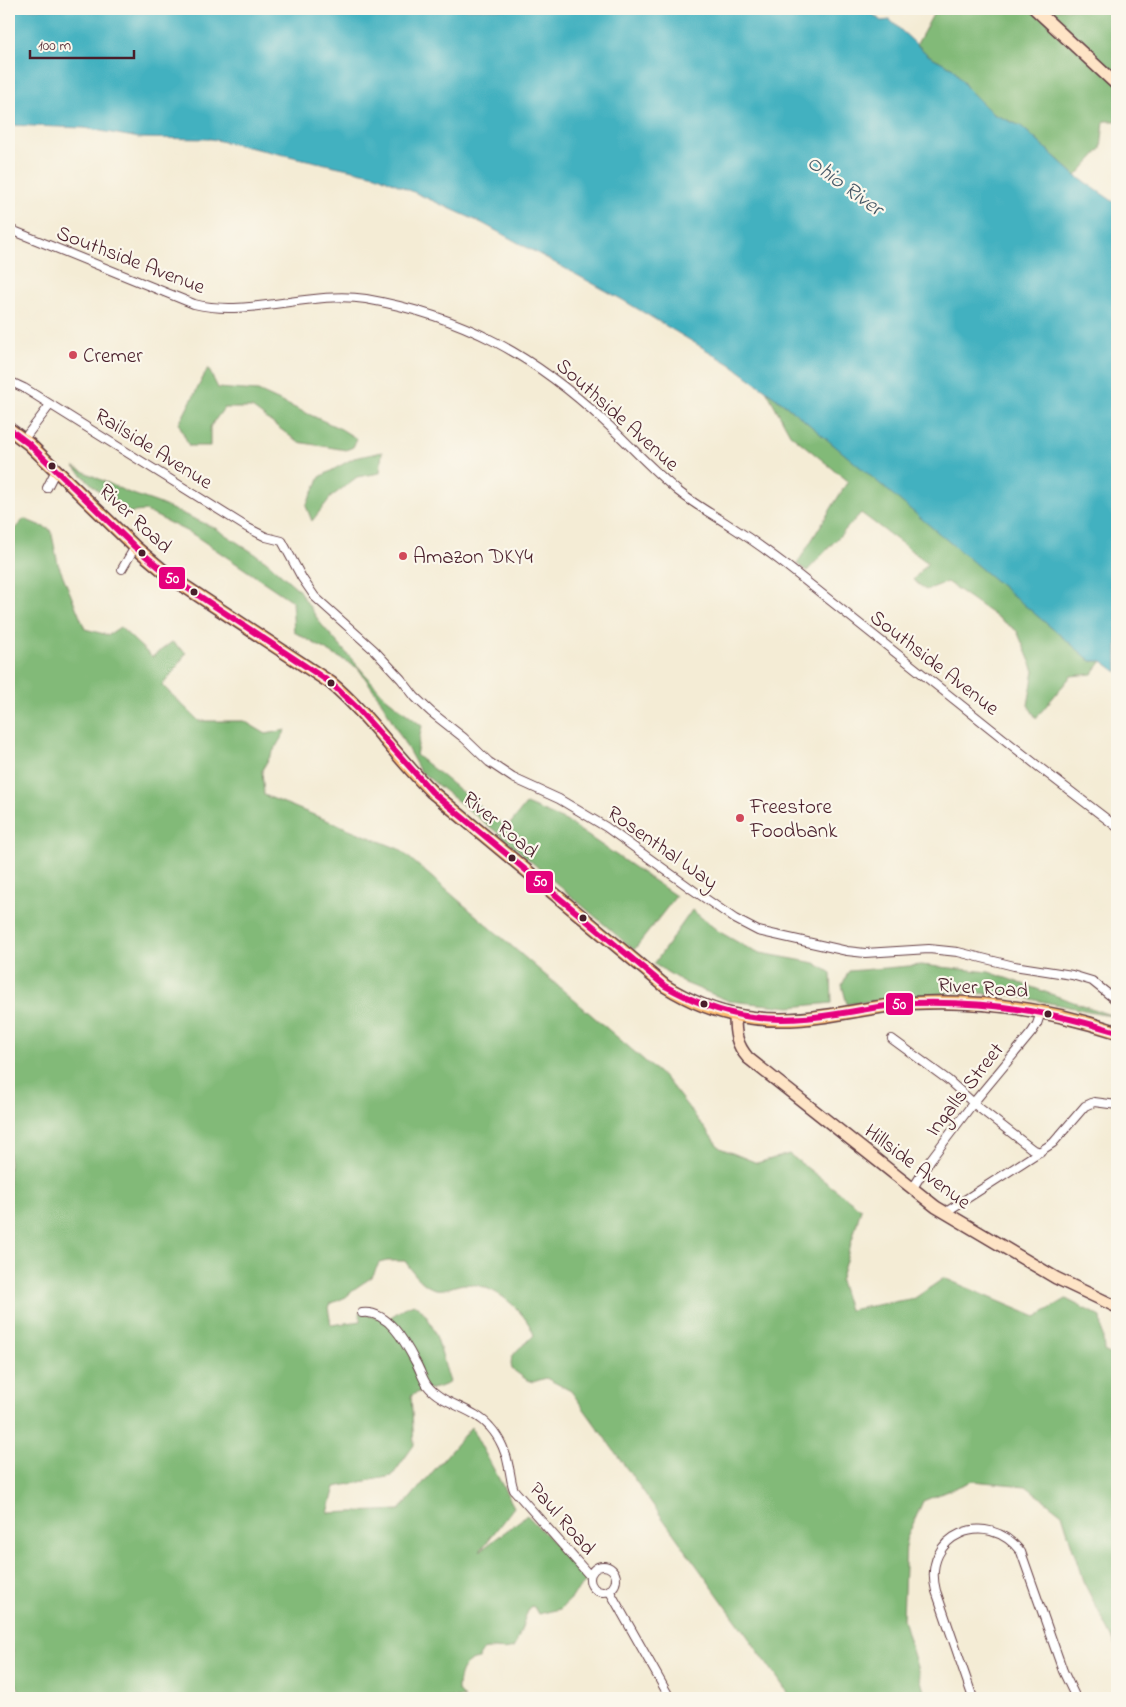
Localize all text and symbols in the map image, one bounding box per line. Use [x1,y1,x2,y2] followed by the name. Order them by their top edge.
[30,28,134,60] scale bar
[38,35,71,57] text: 100 m
[799,148,892,227] water label: Ohio River
[52,219,210,303] street label: Southside Avenue
[83,342,143,372] place label: Cremer
[67,349,79,361] marker: Cremer
[548,352,686,480] street label: Southside Avenue
[88,401,218,498] street label: Railside Avenue
[47,461,57,471] unlabelled marker
[91,477,178,562] street label: River Road
[413,543,533,573] place label: Amazon DKY4
[137,548,147,558] unlabelled marker
[397,550,409,562] marker: Amazon DKY4
[158,566,186,590] line badge: 50
[165,569,179,590] text: 50
[189,587,199,597] unlabelled marker
[863,603,1005,724] street label: Southside Avenue
[326,678,336,688] unlabelled marker
[455,785,544,866] street label: River Road
[749,793,838,847] place label: Freestore Foodbank
[599,799,723,900] street label: Rosenthal Way
[734,812,746,824] marker: Freestore Foodbank
[507,853,517,863] unlabelled marker
[525,870,554,894] line badge: 50
[533,872,547,893] text: 50
[578,913,588,923] unlabelled marker
[936,971,1029,1007] street label: River Road
[885,992,914,1016] line badge: 50
[892,995,906,1016] text: 50
[699,999,709,1009] unlabelled marker
[1043,1009,1053,1019] unlabelled marker
[919,1037,1013,1145] street label: Ingalls Street
[857,1117,977,1218] street label: Hillside Avenue
[521,1476,602,1563] street label: Paul Road

